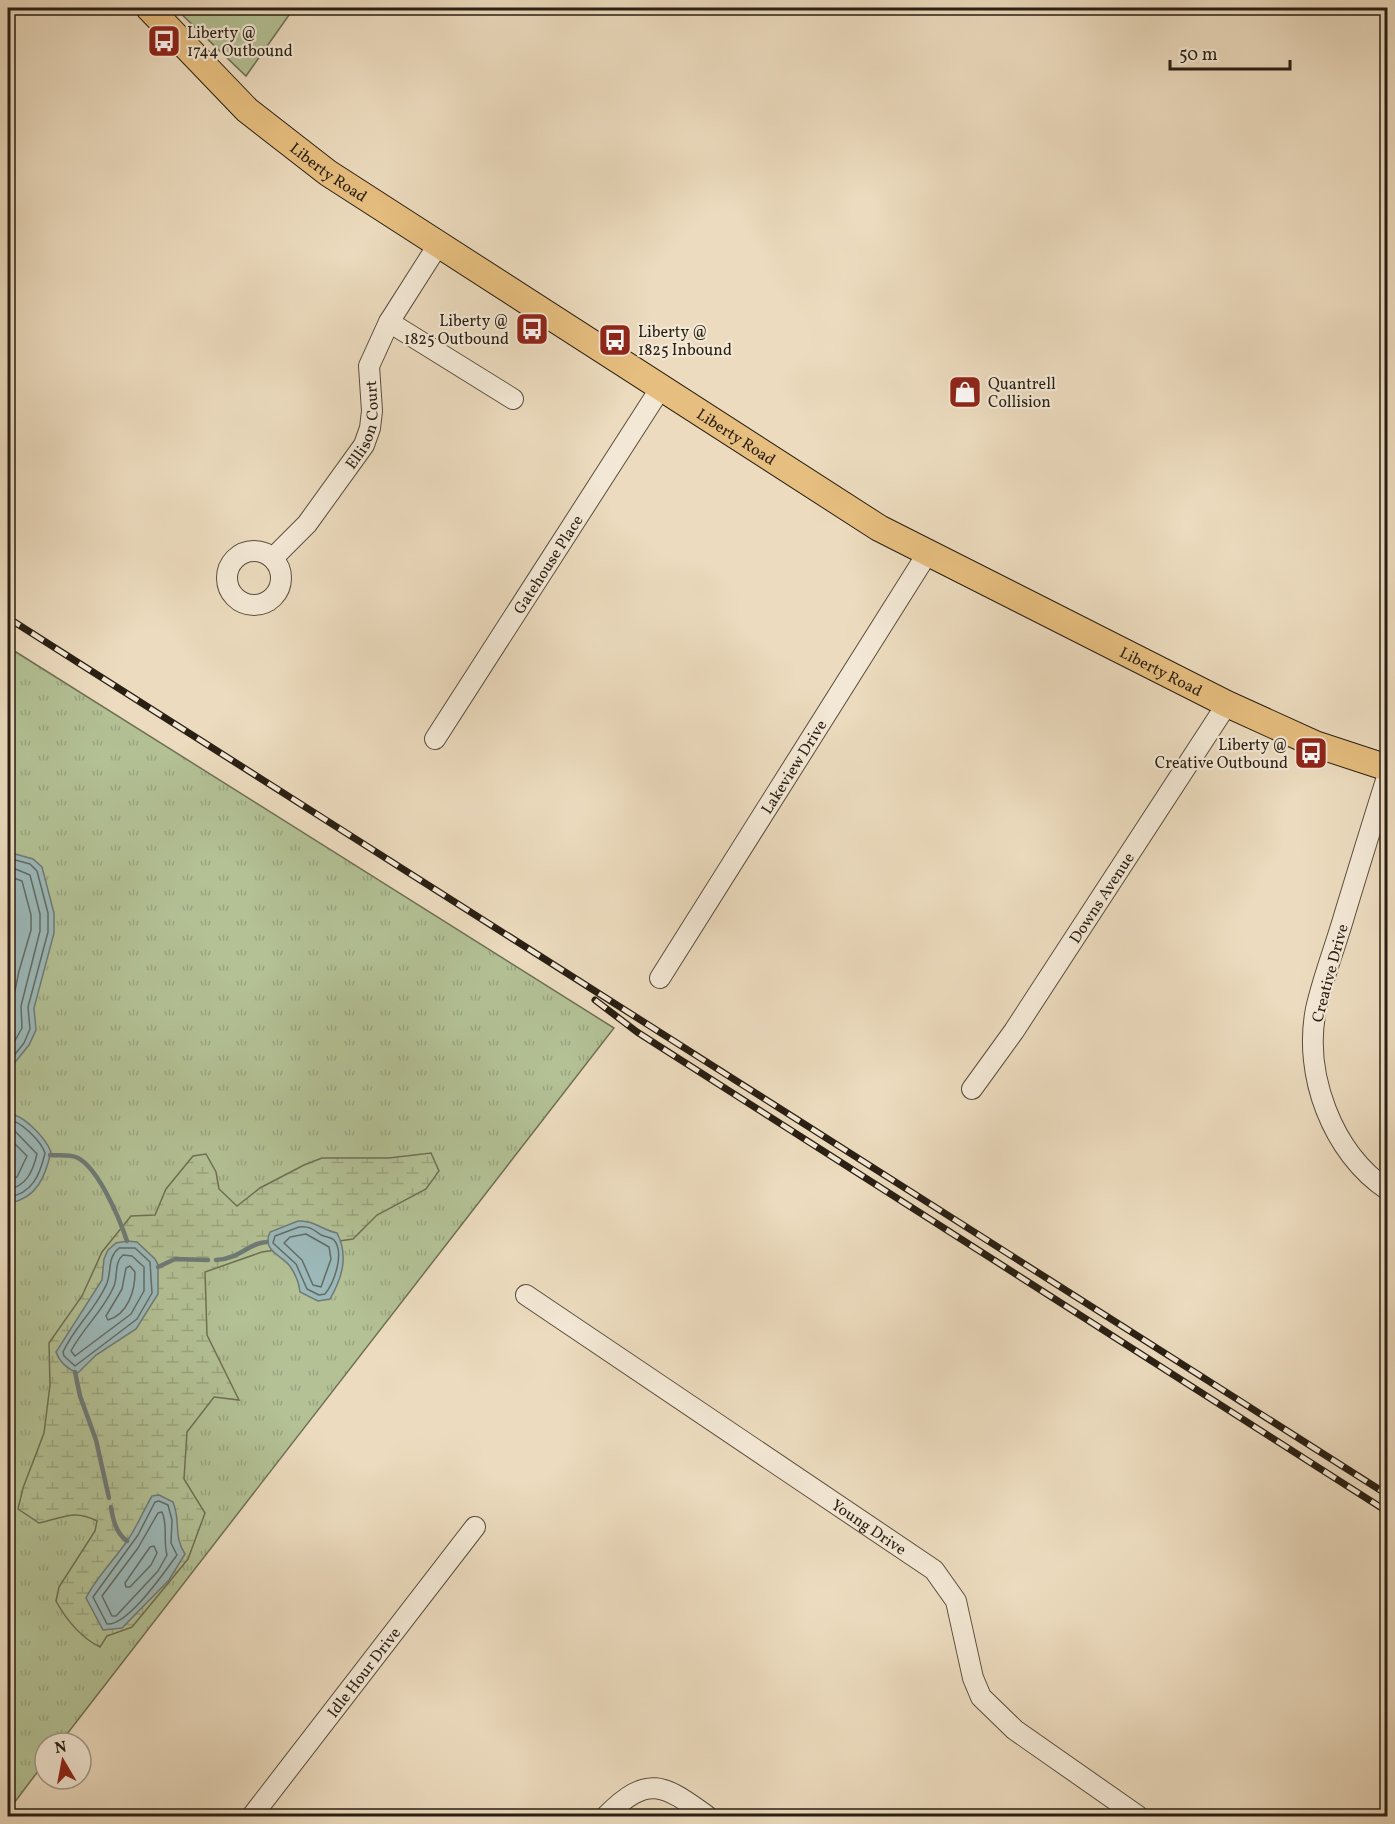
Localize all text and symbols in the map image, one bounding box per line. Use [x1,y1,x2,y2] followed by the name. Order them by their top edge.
[146,23,182,59] bus stop icon: Liberty @ 1744 Outbound
[187,23,293,63] place label: Liberty @ 1744 Outbound
[1170,33,1290,71] scale bar
[1179,43,1218,68] text: 50 m
[284,138,371,208] street label: Liberty Road
[404,311,509,351] place label: Liberty @ 1825 Outbound
[514,311,550,347] bus stop icon: Liberty @ 1825 Outbound
[597,322,633,358] bus stop icon: Liberty @ 1825 Inbound
[638,322,732,362] place label: Liberty @ 1825 Inbound
[947,374,983,410] shop icon: Quantrell Collision
[988,374,1056,414] place label: Quantrell Collision
[341,379,385,474] street label: Ellison Court
[692,404,779,471] street label: Liberty Road
[509,511,589,619] street label: Gatehouse Place
[1115,642,1206,703] street label: Liberty Road
[757,716,833,819] street label: Lakeview Drive
[1155,735,1288,775] place label: Liberty @ Creative Outbound
[1293,735,1329,771] bus stop icon: Liberty @ Creative Outbound
[1065,849,1140,948] street label: Downs Avenue
[1307,922,1355,1025] street label: Creative Drive
[826,1495,910,1561] street label: Young Drive
[323,1623,407,1723] street label: Idle Hour Drive
[33,1731,93,1791] north arrow
[53,1736,69,1760] text: N

